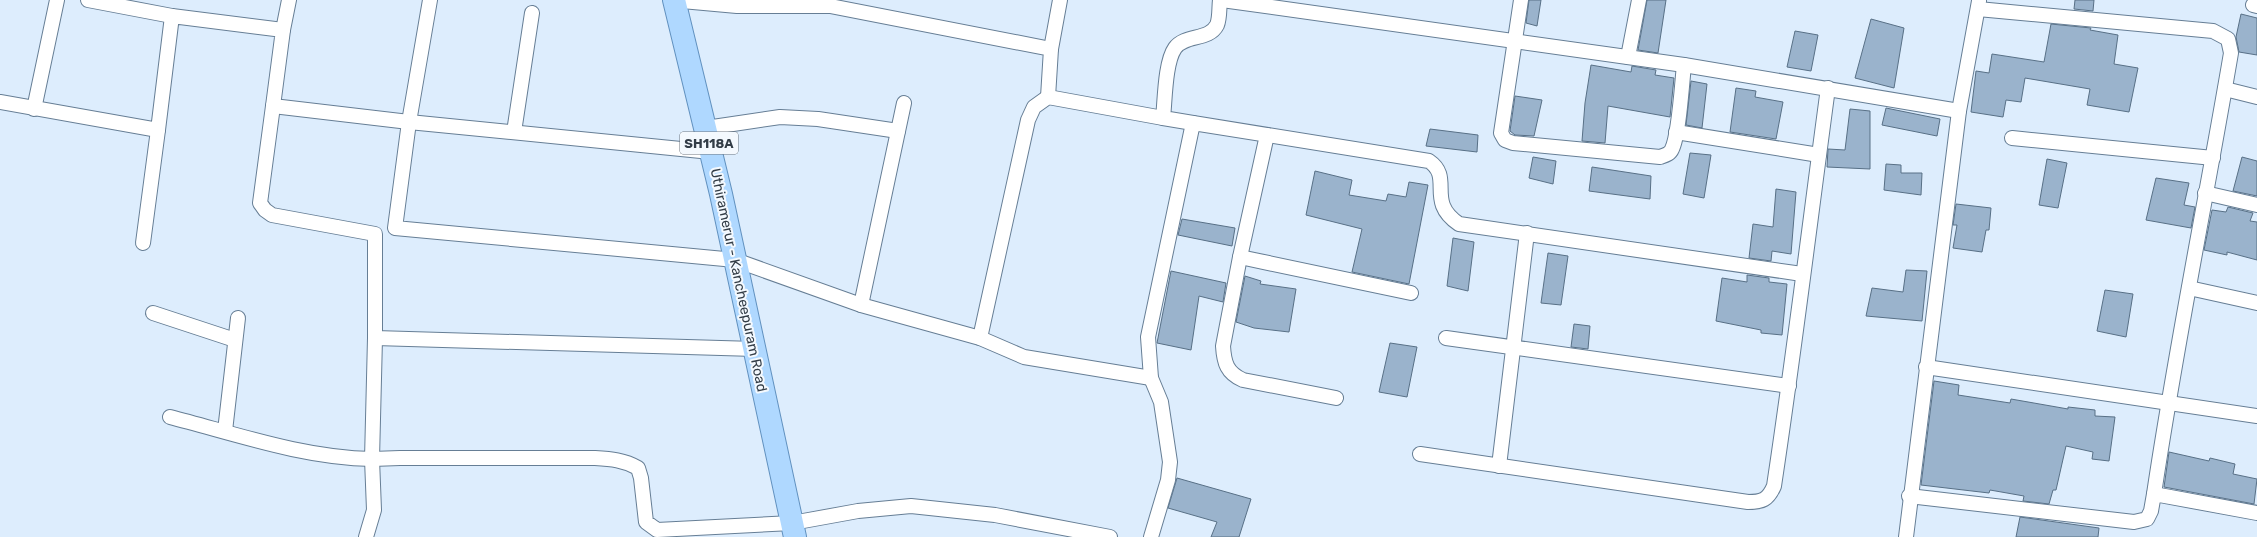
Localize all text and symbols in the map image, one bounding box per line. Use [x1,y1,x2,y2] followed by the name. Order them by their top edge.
[680,132,738,154] road number: SH118A
[706,167,771,393] street label: Uthiramerur - Kancheepuram Road

